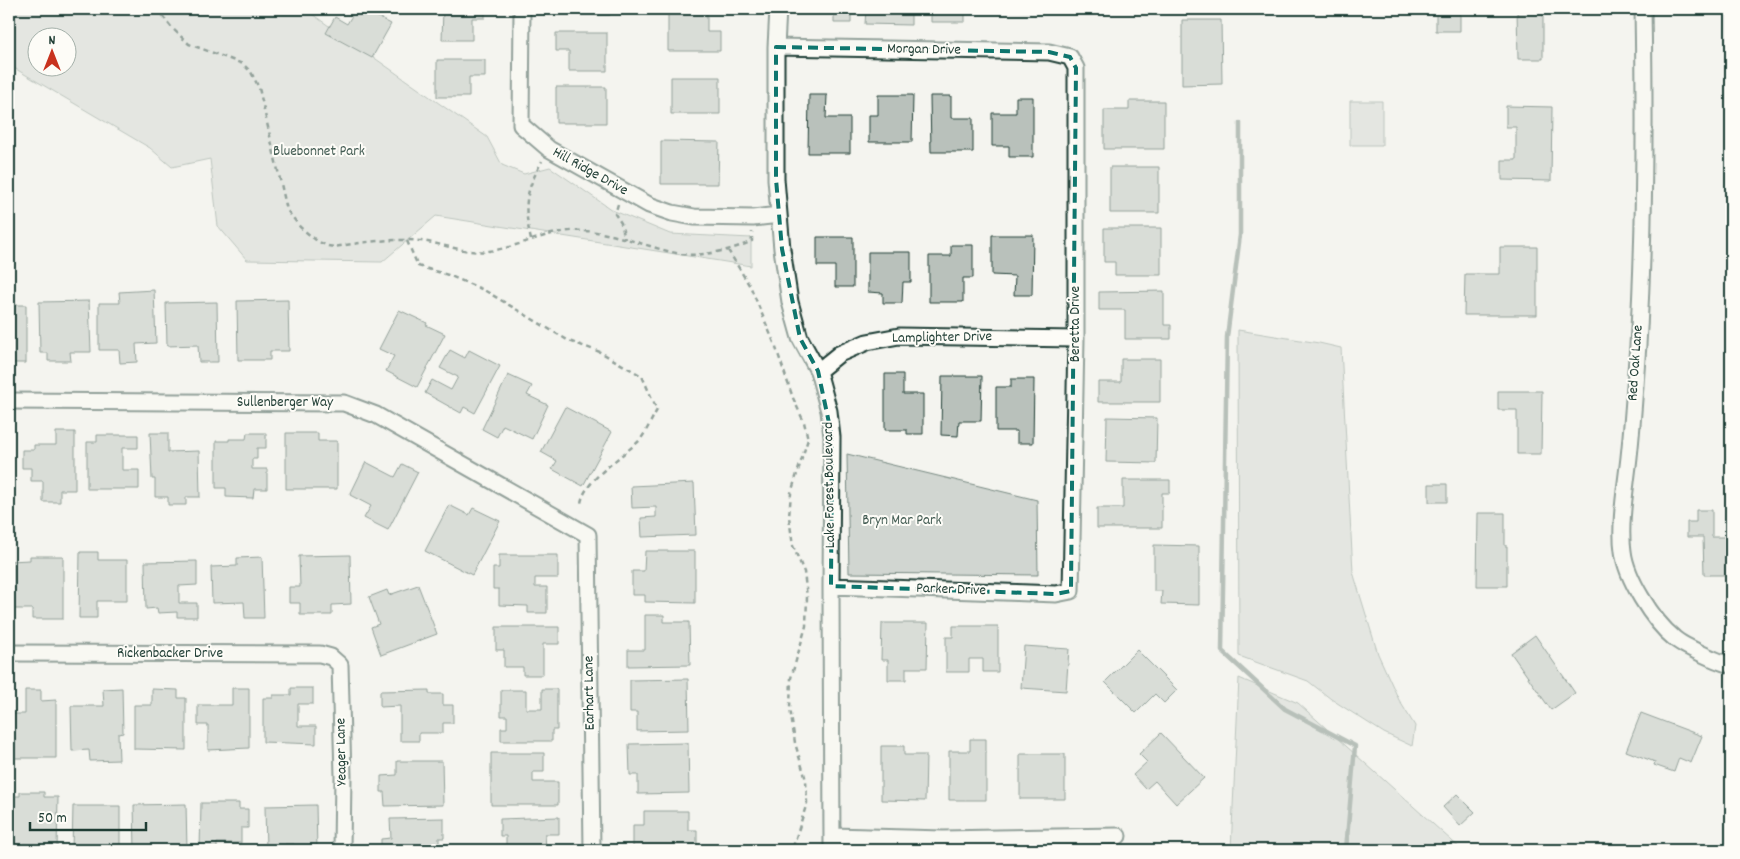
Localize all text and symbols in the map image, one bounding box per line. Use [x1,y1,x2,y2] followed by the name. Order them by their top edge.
[28,28,78,78] north arrow
[49,31,56,51] text: N
[887,38,962,62] street label: Morgan Drive
[273,141,365,163] park label: Bluebonnet Park
[548,142,632,202] street label: Hill Ridge Drive
[1065,285,1087,362] street label: Beretta Drive
[1622,324,1650,402] street label: Red Oak Lane
[892,326,993,350] street label: Lamplighter Drive
[237,392,334,414] street label: Sullenberger Way
[818,422,842,548] street label: Lake Forest Boulevard
[862,510,942,532] park label: Bryn Mar Park
[916,578,987,602] street label: Parker Drive
[117,643,223,665] street label: Rickenbacker Drive
[578,655,602,730] street label: Earhart Lane
[330,717,354,786] street label: Yeager Lane
[30,799,146,831] scale bar
[38,808,67,830] text: 50 m

